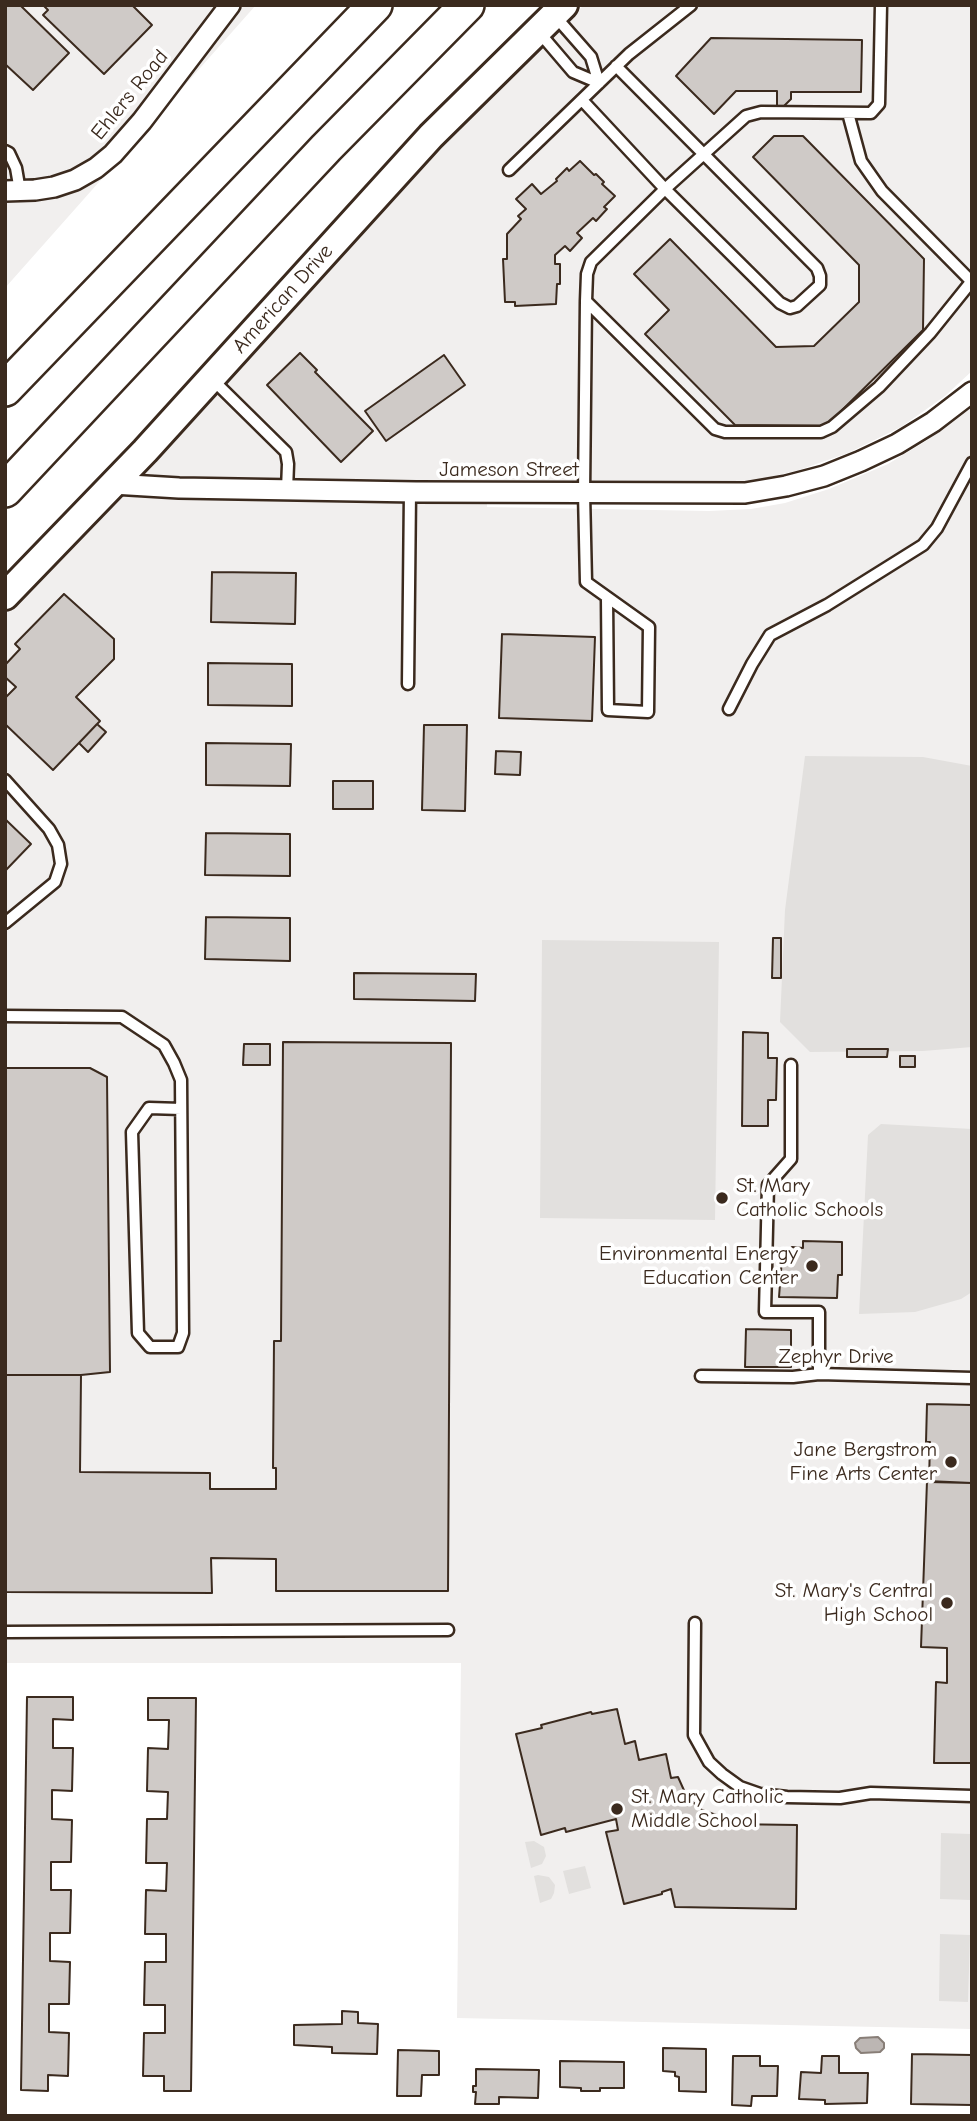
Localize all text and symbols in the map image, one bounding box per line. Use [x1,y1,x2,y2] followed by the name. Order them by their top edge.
[86,45,174,145] street label: Ehlers Road
[227,239,339,359] street label: American Drive
[439,457,579,483] street label: Jameson Street
[736,1173,883,1223] place label: St. Mary Catholic Schools
[714,1190,730,1206] marker: St. Mary Catholic Schools
[599,1241,798,1291] place label: Environmental Energy Education Center
[804,1258,820,1274] marker: Environmental Energy Education Center
[778,1344,894,1370] street label: Zephyr Drive
[789,1437,937,1487] place label: Jane Bergstrom Fine Arts Center
[943,1454,959,1470] marker: Jane Bergstrom Fine Arts Center
[775,1578,933,1628] place label: St. Mary's Central High School
[939,1595,955,1611] marker: St. Mary's Central High School
[631,1784,784,1834] place label: St. Mary Catholic Middle School
[609,1801,625,1817] marker: St. Mary Catholic Middle School

